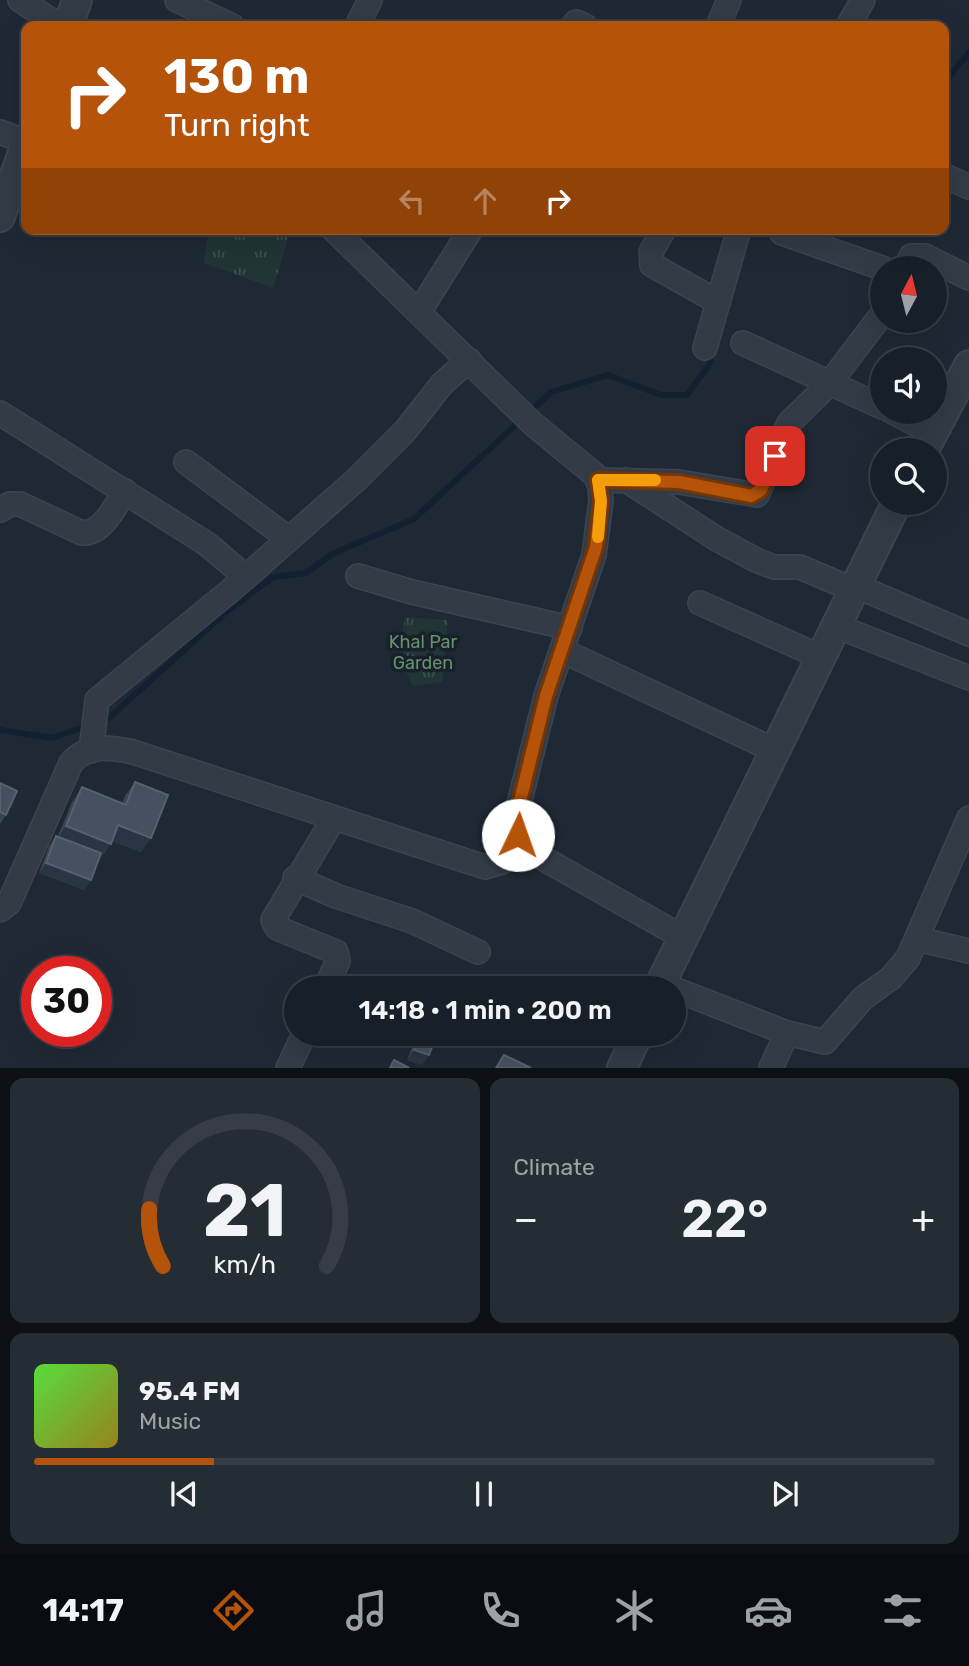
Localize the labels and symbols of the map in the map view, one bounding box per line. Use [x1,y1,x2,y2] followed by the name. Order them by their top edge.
[870,256,947,332] north arrow
[745,426,805,486] pin
[389,631,457,674] park label: Khal Par Garden
[481,798,555,872] position arrow
[21,956,112,1047] speed limit sign: 30

